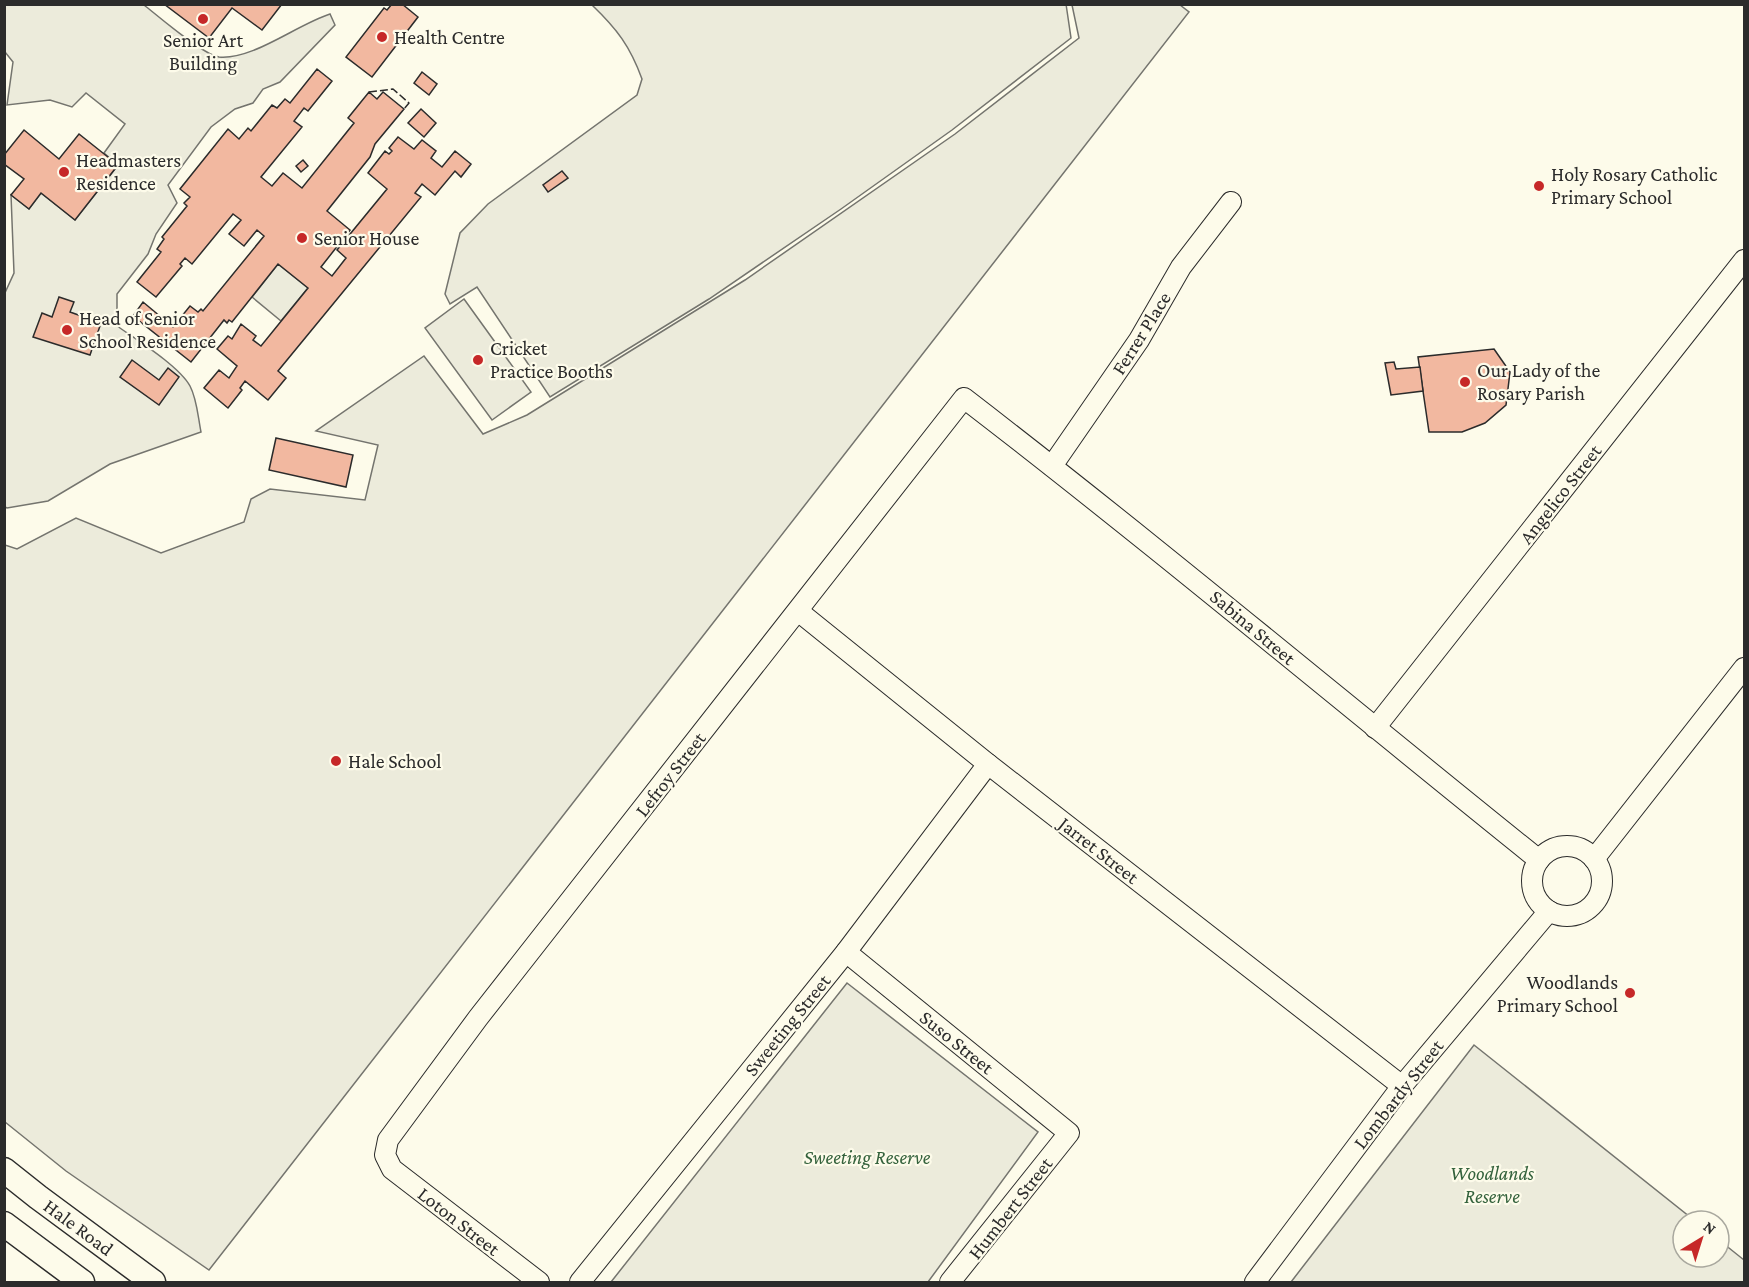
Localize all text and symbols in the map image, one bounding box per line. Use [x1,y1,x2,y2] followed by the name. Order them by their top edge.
[196,12,210,26] marker: Senior Art Building
[394,26,505,48] place label: Health Centre
[163,29,243,75] place label: Senior Art Building
[375,30,389,44] marker: Health Centre
[76,149,181,194] place label: Headmasters Residence
[1551,163,1718,209] place label: Holy Rosary Catholic Primary School
[57,165,71,179] marker: Headmasters Residence
[1532,179,1546,193] marker: Holy Rosary Catholic Primary School
[314,227,419,249] place label: Senior House
[295,231,309,245] marker: Senior House
[1107,287,1175,378] street label: Ferrer Place
[79,307,216,352] place label: Head of Senior School Residence
[60,323,74,337] marker: Head of Senior School Residence
[490,337,613,382] place label: Cricket Practice Booths
[471,353,485,367] marker: Cricket Practice Booths
[1477,359,1601,405] place label: Our Lady of the Rosary Parish
[1458,375,1472,389] marker: Our Lady of the Rosary Parish
[1514,440,1607,549] street label: Angelico Street
[1206,585,1300,669] street label: Sabina Street
[630,727,711,821] street label: Lefroy Street
[348,750,442,772] place label: Hale School
[329,754,343,768] marker: Hale School
[1053,811,1143,889] street label: Jarret Street
[739,970,836,1081] street label: Sweeting Street
[1497,971,1618,1017] place label: Woodlands Primary School
[1623,986,1637,1000] marker: Woodlands Primary School
[916,1006,999,1079] street label: Suso Street
[1349,1035,1448,1154] street label: Lombardy Street
[804,1146,931,1169] park label: Sweeting Reserve
[963,1152,1057,1263] street label: Humbert Street
[1450,1162,1535,1207] park label: Woodlands Reserve
[414,1182,505,1260] street label: Loton Street
[40,1194,118,1260] street label: Hale Road
[1671,1209,1731,1269] north arrow
[1700,1218,1720,1238] text: N

